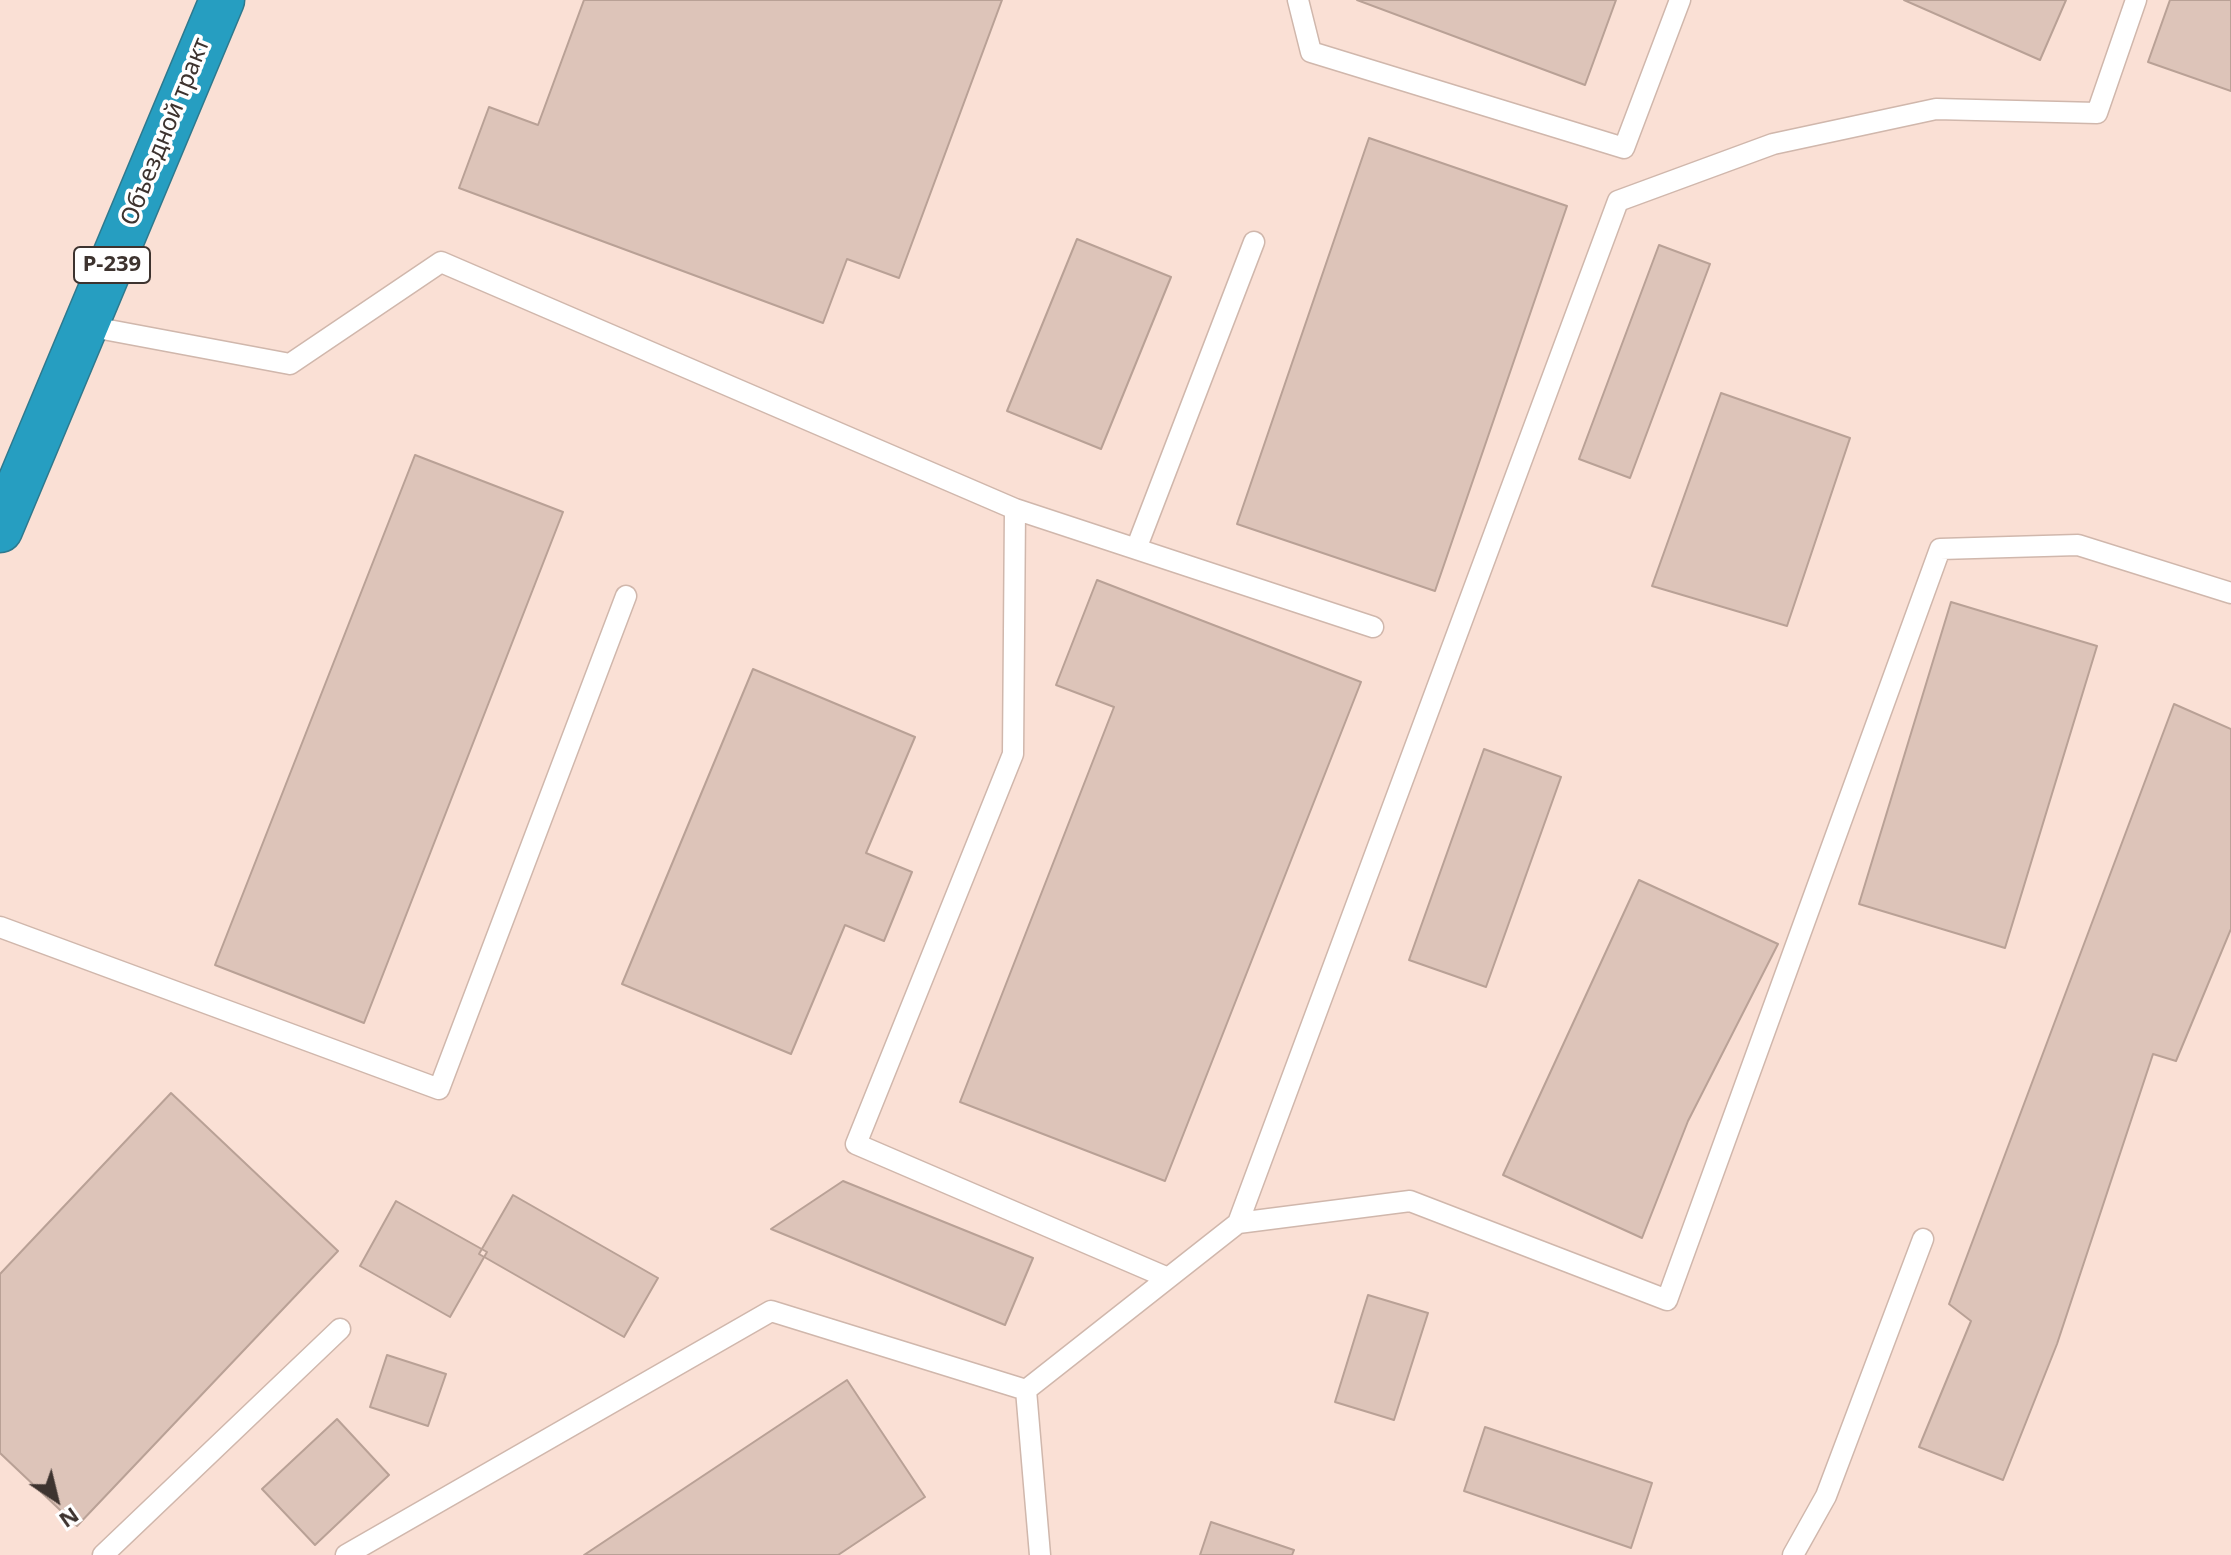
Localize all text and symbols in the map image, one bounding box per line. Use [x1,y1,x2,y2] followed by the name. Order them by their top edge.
[115,34,217,230] street label: Объездной тракт
[74,247,150,283] road number: Р-239
[16,1459,96,1539] north arrow
[54,1501,86,1536] text: N

